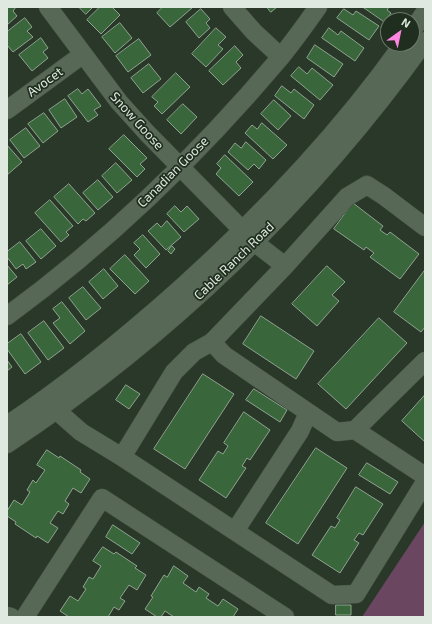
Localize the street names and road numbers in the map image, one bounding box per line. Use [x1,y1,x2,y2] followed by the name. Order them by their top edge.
[24,64,66,100] street label: Avocet
[107,89,167,153] street label: Snow Goose
[134,133,212,211] street label: Canadian Goose
[191,219,277,303] street label: Cable Ranch Road

